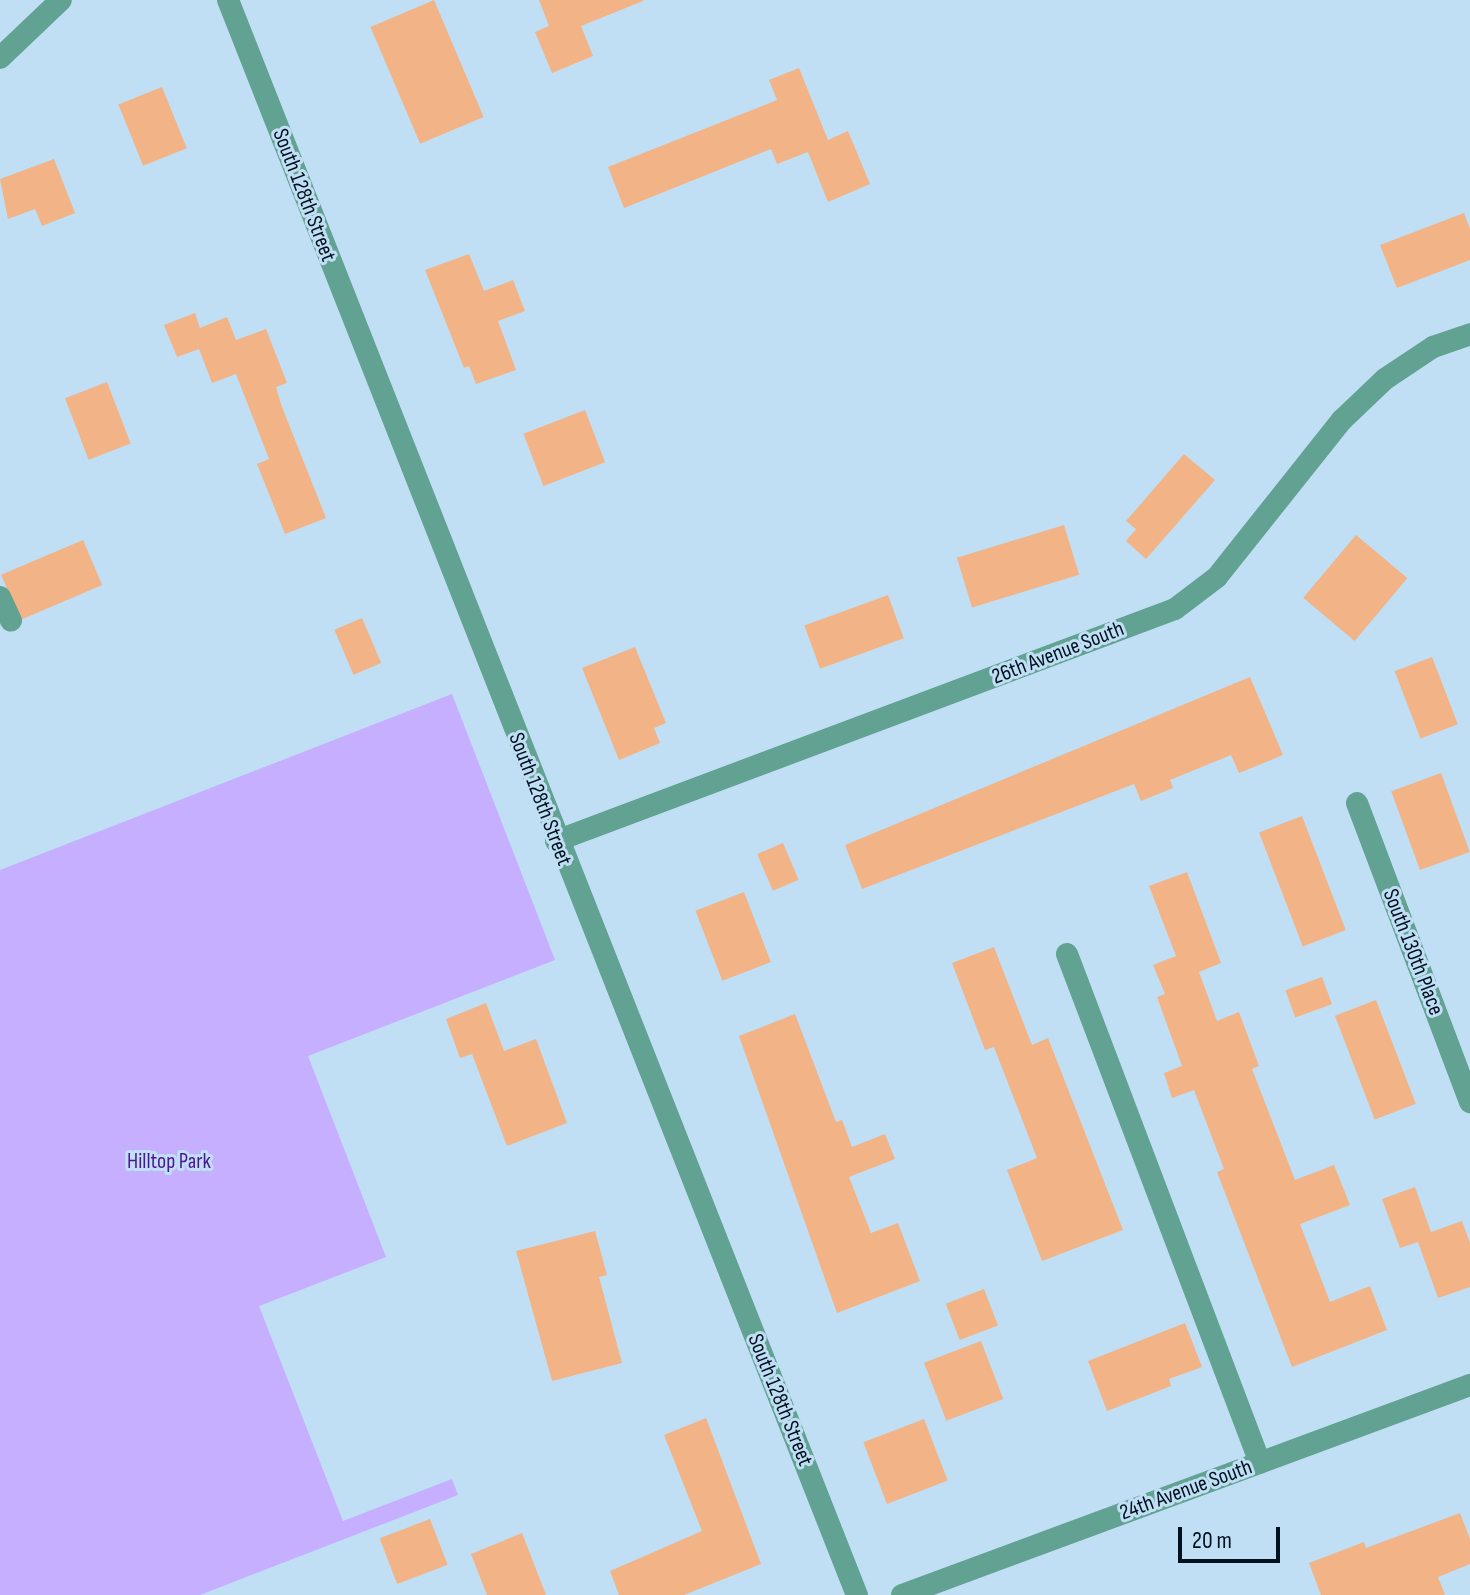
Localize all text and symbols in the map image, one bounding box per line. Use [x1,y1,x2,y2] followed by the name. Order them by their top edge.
[267,125,341,265] street label: South 128th Street
[988,616,1128,690] street label: 26th Avenue South
[503,729,577,869] street label: South 128th Street
[1377,885,1449,1019] street label: South 130th Place
[127,1149,211,1175] park label: Hilltop Park
[742,1330,818,1470] street label: South 128th Street
[1116,1454,1256,1526] street label: 24th Avenue South
[1182,1511,1284,1561] scale bar
[1192,1526,1232,1555] text: 20 m

